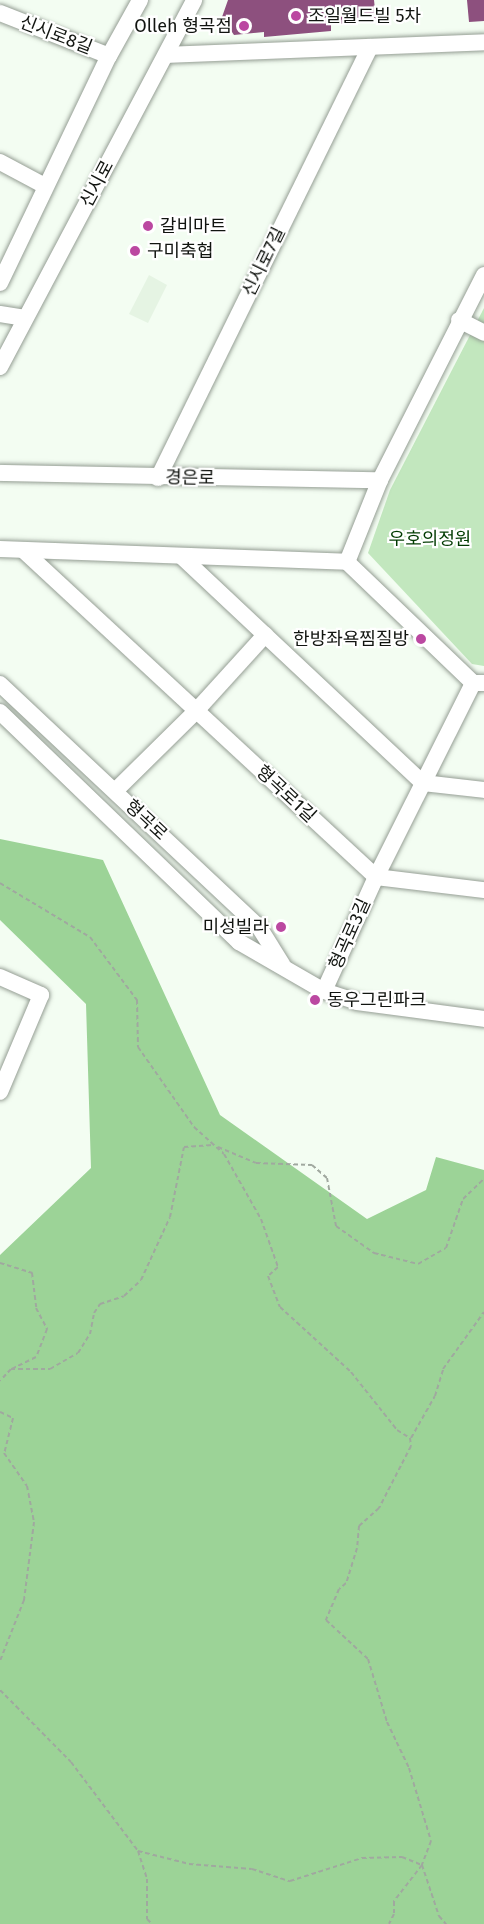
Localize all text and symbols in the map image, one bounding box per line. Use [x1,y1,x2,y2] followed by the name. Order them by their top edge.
[308,5,421,27] place label: 조일월드빌 5차
[289,9,303,23] marker: 조일월드빌 5차
[17,11,95,59] street label: 신시로8길
[134,15,232,37] place label: Olleh 형곡점
[237,19,251,33] marker: Olleh 형곡점
[76,157,118,211] street label: 신시로
[160,215,226,237] place label: 갈비마트
[141,219,155,233] marker: 갈비마트
[238,224,290,300] street label: 신시로7길
[147,240,213,262] place label: 구미축협
[128,244,142,258] marker: 구미축협
[165,467,215,489] street label: 경은로
[389,528,471,550] park label: 우호의정원
[293,628,409,650] place label: 한방좌욕찜질방
[414,632,428,646] marker: 한방좌욕찜질방
[252,761,320,827] street label: 형곡로1길
[120,795,172,845] street label: 형곡로
[325,895,375,973] street label: 형곡로3길
[203,916,269,938] place label: 미성빌라
[274,920,288,934] marker: 미성빌라
[327,989,426,1011] place label: 동우그린파크
[308,993,322,1007] marker: 동우그린파크

